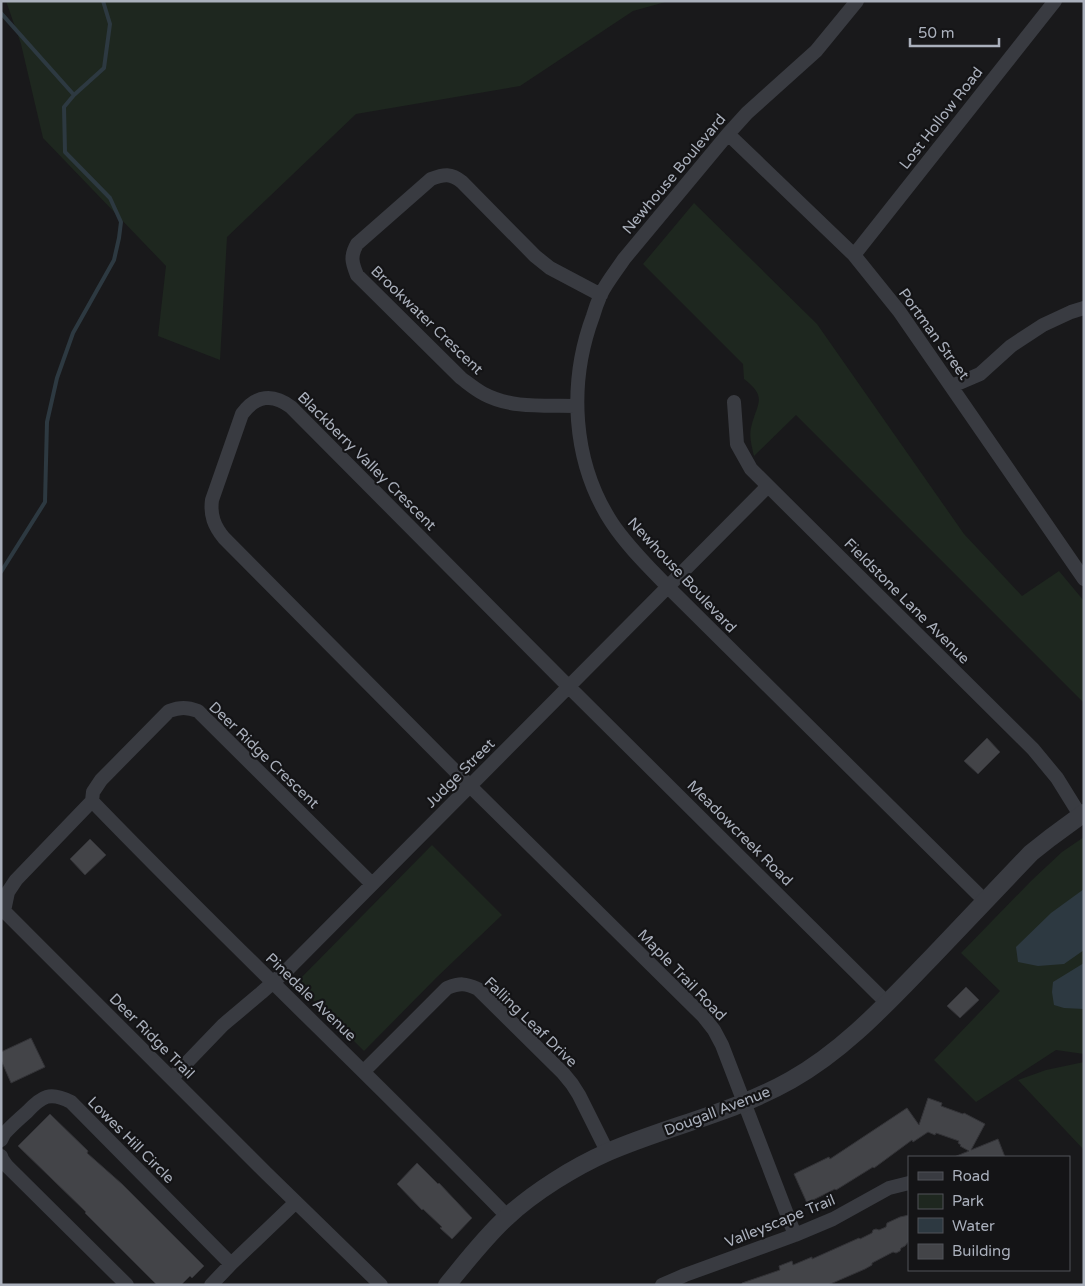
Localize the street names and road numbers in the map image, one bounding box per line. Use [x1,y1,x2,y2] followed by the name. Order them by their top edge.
[896,63,986,173] street label: Lost Hollow Road
[619,110,729,238] street label: Newhouse Boulevard
[367,262,487,378] street label: Brookwater Crescent
[895,285,973,383] street label: Portman Street
[294,388,440,534] street label: Blackberry Valley Crescent
[624,514,740,636] street label: Newhouse Boulevard
[841,535,973,667] street label: Fieldstone Lane Avenue
[205,698,323,812] street label: Deer Ridge Crescent
[422,735,498,811] street label: Judge Street
[684,777,796,889] street label: Meadowcreek Road
[634,926,730,1024] street label: Maple Trail Road
[262,949,360,1045] street label: Pinedale Avenue
[481,973,581,1071] street label: Falling Leaf Drive
[106,990,198,1082] street label: Deer Ridge Trail
[661,1082,773,1140] street label: Dougall Avenue
[84,1093,178,1187] street label: Lowes Hill Circle
[722,1191,838,1251] street label: Valleyscape Trail

